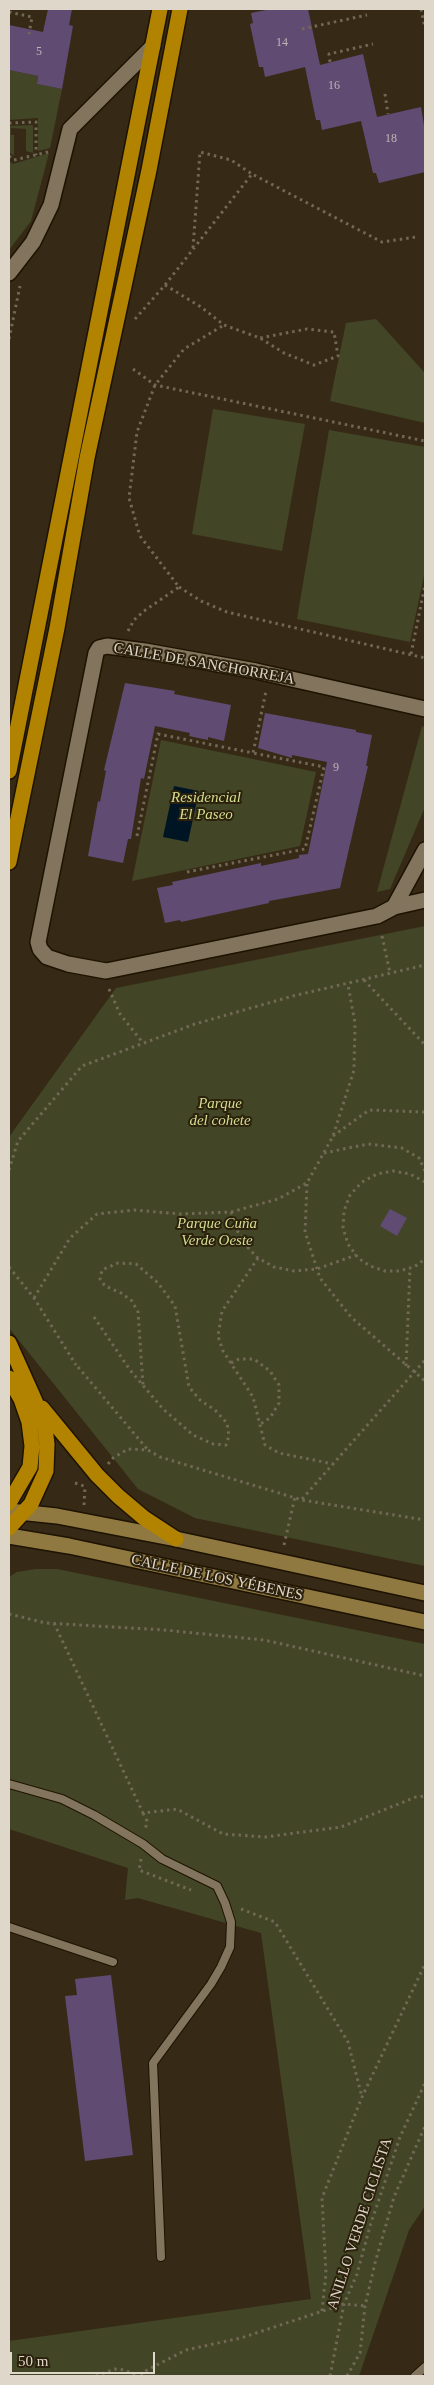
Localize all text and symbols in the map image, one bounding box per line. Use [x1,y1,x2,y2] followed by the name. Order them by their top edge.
[276,36,288,50] house number: 14
[36,45,42,59] house number: 5
[328,79,340,93] house number: 16
[385,132,397,146] house number: 18
[112,639,296,689] street label: CALLE DE SANCHORREJA
[333,761,339,775] house number: 9
[171,789,241,824] park label: Residencial El Paseo
[189,1095,251,1130] park label: Parque del cohete
[177,1215,257,1250] park label: Parque Cuña Verde Oeste
[129,1551,305,1605] street label: CALLE DE LOS YÉBENES
[324,2136,396,2312] street label: ANILLO VERDE CICLISTA
[12,2342,158,2374] scale bar
[18,2353,48,2369] text: 50 m

